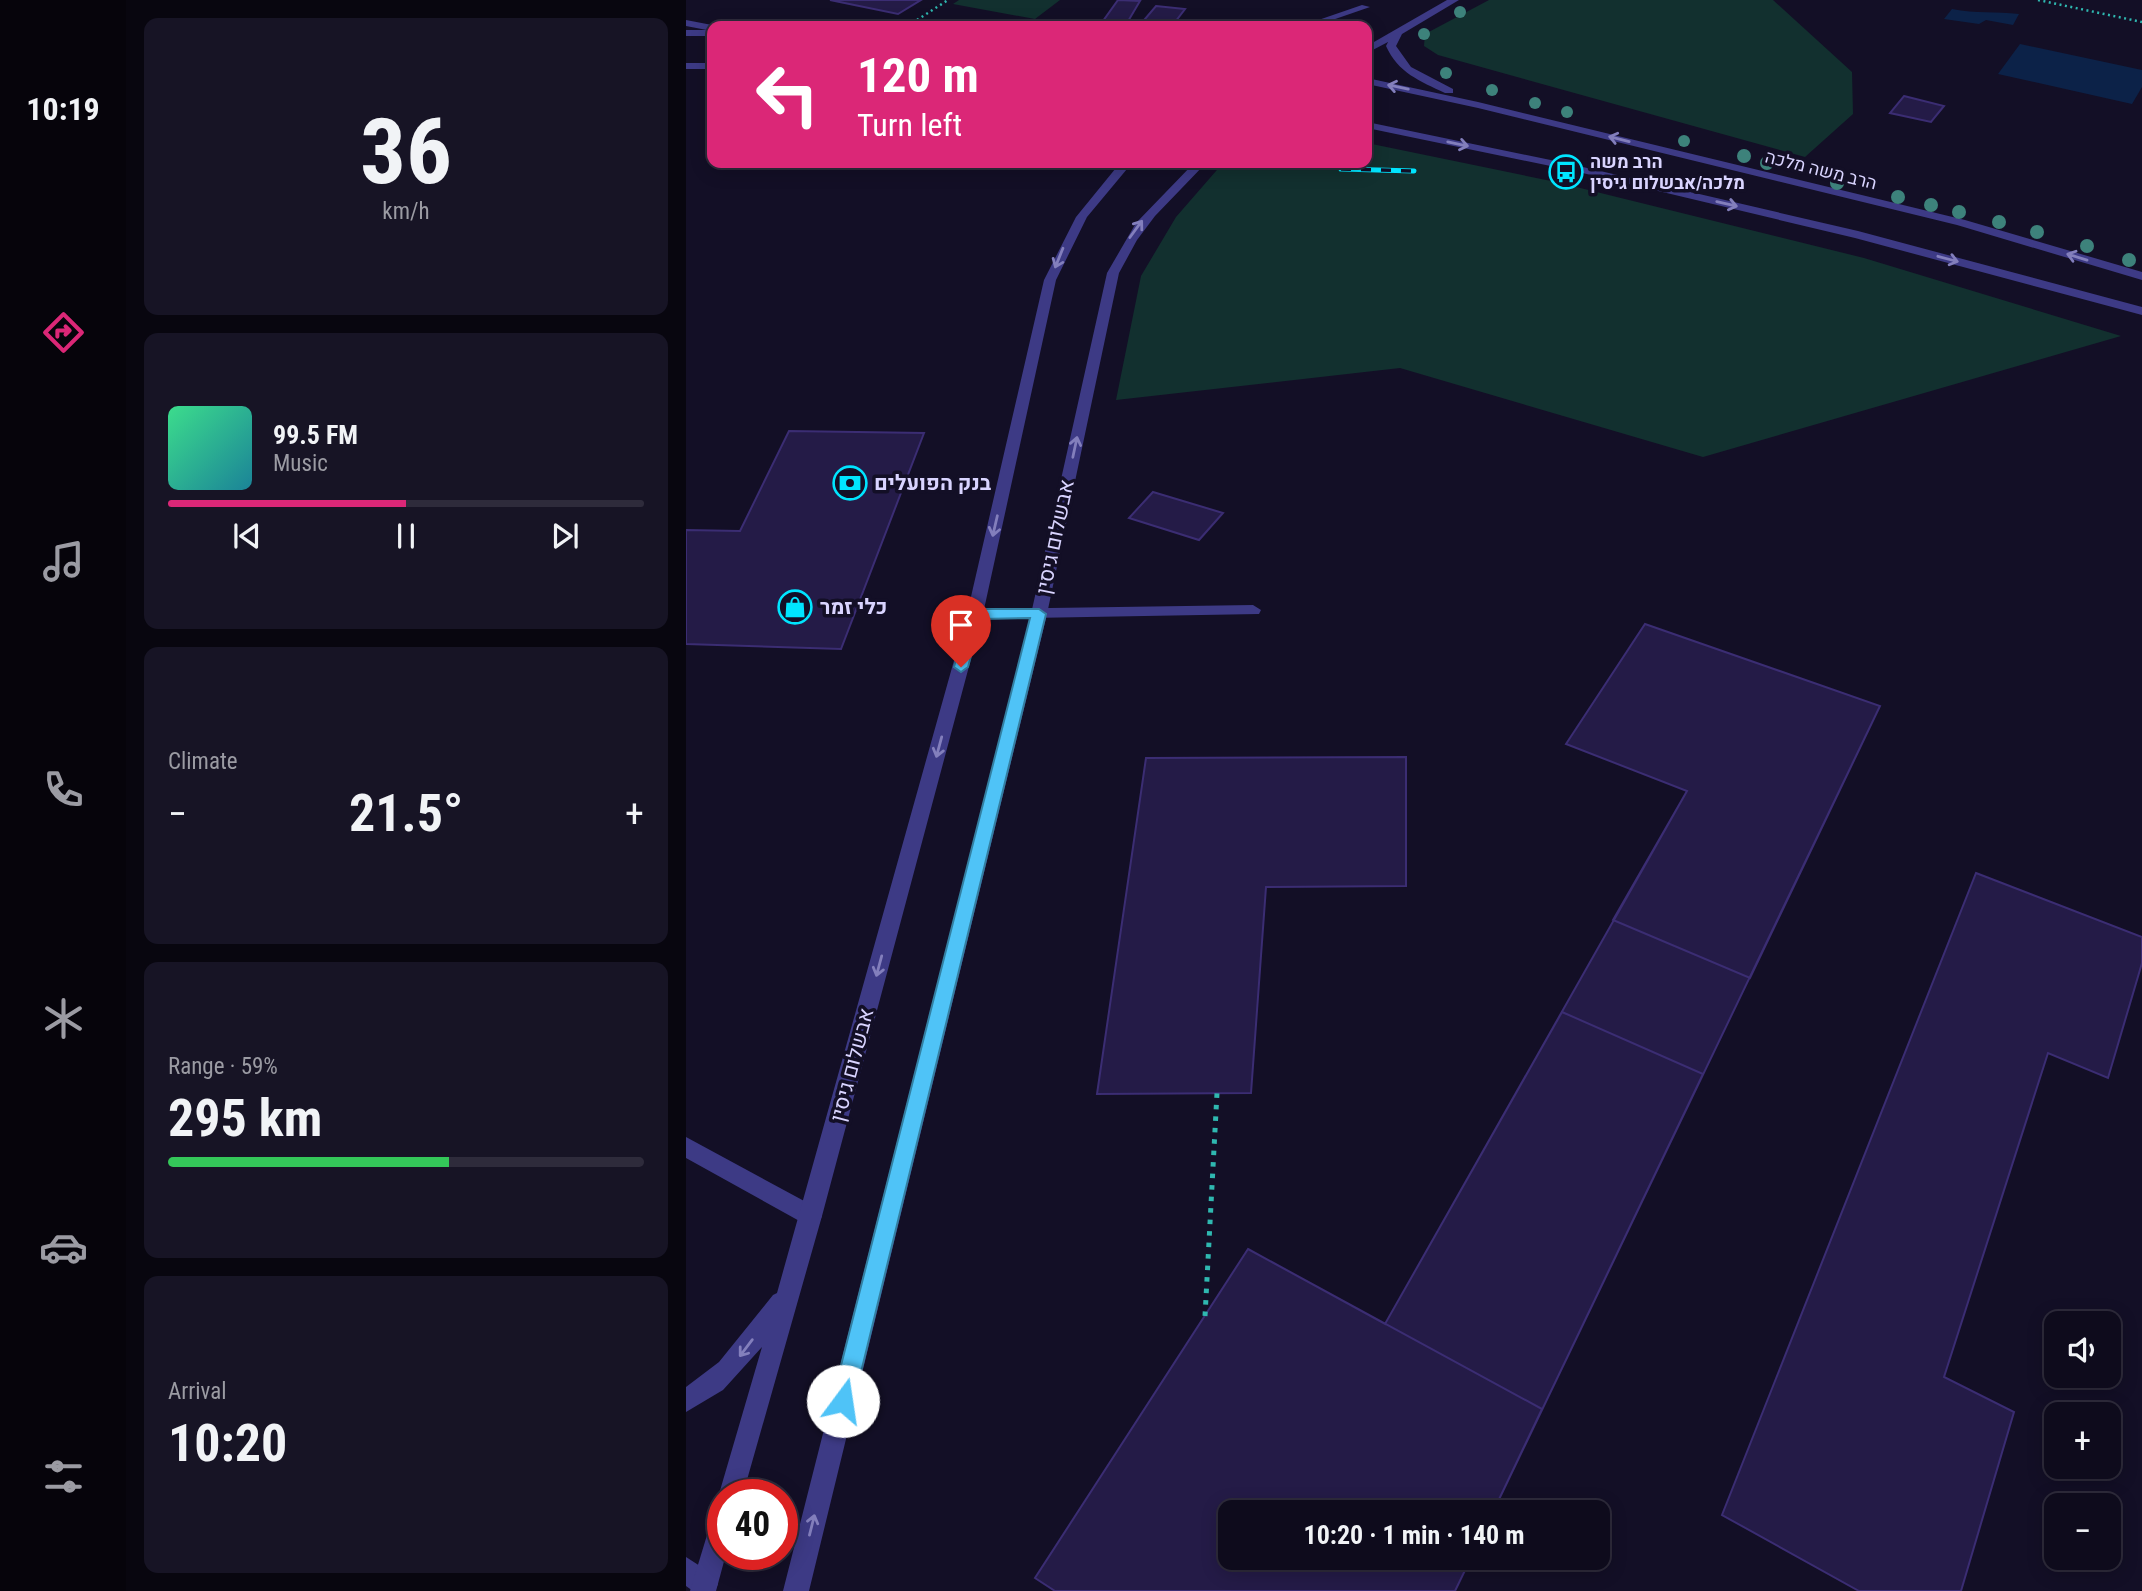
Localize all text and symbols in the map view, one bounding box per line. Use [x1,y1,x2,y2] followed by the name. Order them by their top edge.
[857,47,979,104] text: 120 m
[742,49,833,140] icon: left
[1387,80,1410,94] one-way arrow
[26,90,100,128] text: 10:19
[360,99,452,205] text: 36
[857,106,962,144] text: Turn left
[1608,132,1631,145] one-way arrow
[1446,137,1469,151] one-way arrow
[1763,145,1879,194] street label: הרב משה מלכה
[1590,151,1745,193] place label: הרב משה מלכה/אבשלום גיסין
[1547,153,1585,191] bus stop icon: הרב משה מלכה/אבשלום גיסין
[382,198,430,225] text: km/h
[1715,198,1738,211] one-way arrow
[1128,220,1143,239] one-way arrow
[1052,246,1065,268] one-way arrow
[2066,249,2088,262] one-way arrow
[1936,253,1959,266] one-way arrow
[39,308,88,357] icon: directions
[273,420,358,450] text: 99.5 FM
[1069,436,1082,459] one-way arrow
[273,450,328,477] text: Music
[831,464,869,502] bank icon: בנק הפועלים
[874,471,992,495] place label: בנק הפועלים
[1031,477,1079,597] street label: אבשלום גיסין
[988,514,1001,537] one-way arrow
[228,517,266,555] icon: previous
[387,517,425,555] icon: pause
[546,517,584,555] icon: next
[39,537,88,586] icon: music
[776,588,814,626] shop icon: כלי זמר
[820,595,887,619] place label: כלי זמר
[931,595,991,667] pin
[942,606,980,644] icon: arrive
[932,735,945,757] one-way arrow
[168,748,238,775] text: Climate
[39,765,88,814] icon: phone
[349,783,463,844] text: 21.5°
[168,792,187,836] text: −
[625,792,644,836] text: +
[872,954,885,977] one-way arrow
[39,994,88,1043] icon: climate
[825,1006,879,1124] street label: אבשלום גיסין
[168,1053,278,1080] text: Range · 59%
[168,1088,322,1149] text: 295 km
[39,1223,88,1272] icon: car
[2044,1311,2121,1570] map controls
[2044,1311,2121,1388] button: sound
[739,1339,754,1357] one-way arrow
[806,1364,880,1438] position arrow
[168,1378,227,1405] text: Arrival
[2044,1402,2121,1479] button: +
[168,1413,287,1474] text: 10:20
[39,1452,88,1501] icon: filters
[707,1479,798,1570] speed limit sign: 40
[2044,1493,2121,1570] button: −
[806,1514,819,1537] one-way arrow
[1304,1520,1524,1550] text: 10:20 · 1 min · 140 m

